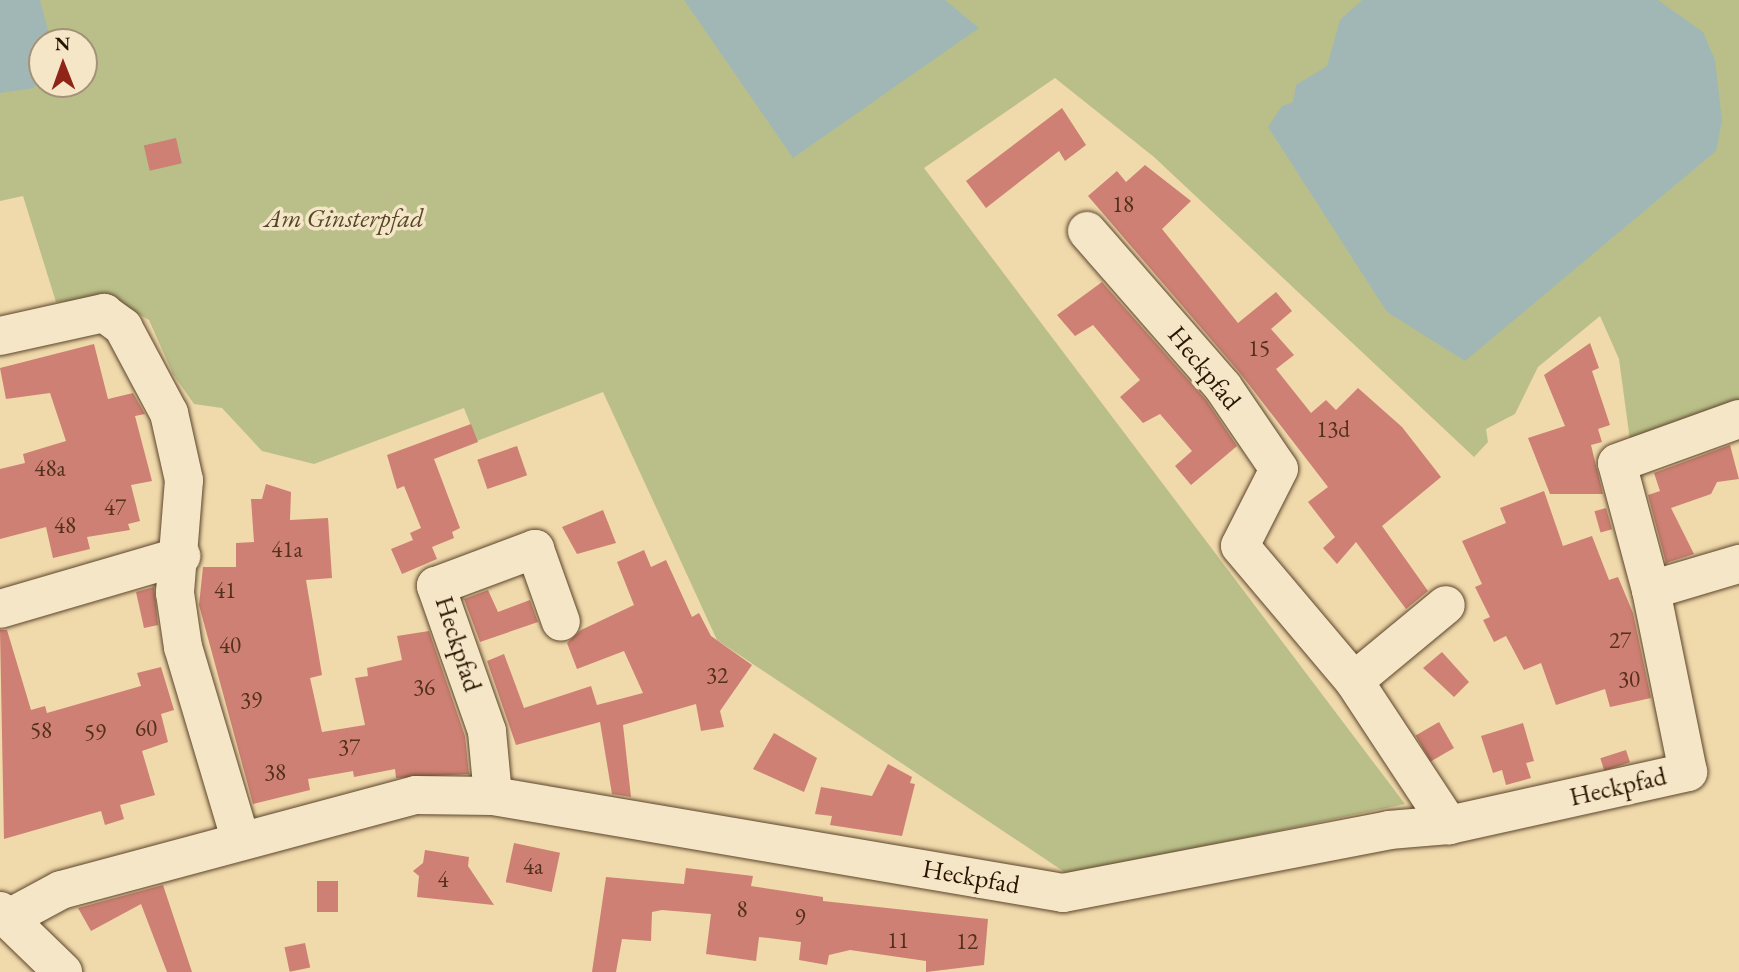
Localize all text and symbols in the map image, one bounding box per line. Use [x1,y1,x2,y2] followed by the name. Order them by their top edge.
[28,28,98,98] north arrow
[55,31,71,56] text: N
[1112,190,1134,218] house number: 18
[264,203,424,235] park label: Am Ginsterpfad
[1161,320,1247,416] street label: Heckpfad
[1248,334,1270,362] house number: 15
[1316,415,1350,443] house number: 13d
[34,454,66,482] house number: 48a
[104,493,126,521] house number: 47
[54,511,76,539] house number: 48
[271,535,303,563] house number: 41a
[214,576,236,604] house number: 41
[428,592,488,696] street label: Heckpfad
[1609,626,1631,654] house number: 27
[219,631,241,659] house number: 40
[706,661,728,689] house number: 32
[1618,665,1640,693] house number: 30
[413,673,435,701] house number: 36
[240,686,262,714] house number: 39
[135,714,157,742] house number: 60
[30,716,52,744] house number: 58
[84,718,106,746] house number: 59
[338,733,360,761] house number: 37
[264,758,286,786] house number: 38
[1567,761,1669,813] street label: Heckpfad
[523,852,543,880] house number: 4a
[920,853,1022,901] street label: Heckpfad
[437,865,449,893] house number: 4
[736,895,748,923] house number: 8
[794,903,806,931] house number: 9
[887,926,909,954] house number: 11
[956,927,978,955] house number: 12

